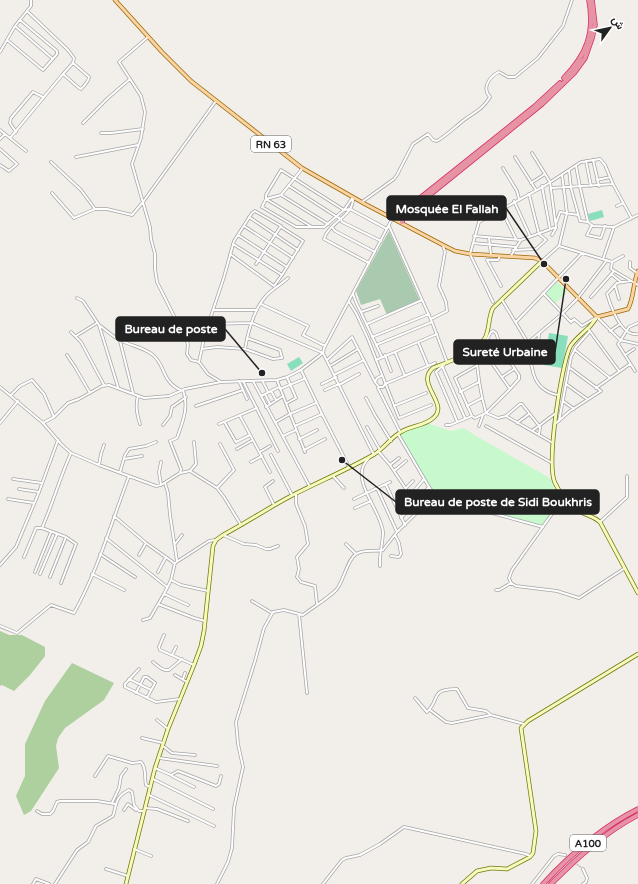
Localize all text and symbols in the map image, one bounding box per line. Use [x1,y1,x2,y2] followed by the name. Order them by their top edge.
[590,8,630,48] north arrow
[609,14,627,32] text: ش
[251,136,291,152] road number: RN 63
[387,196,506,220] callout: Mosquée El Fallah
[396,202,499,217] text: Mosquée El Fallah
[116,317,225,341] callout: Bureau de poste
[124,322,218,337] text: Bureau de poste
[454,340,555,364] callout: Sureté Urbaine
[462,345,548,359] text: Sureté Urbaine
[396,490,599,514] callout: Bureau de poste de Sidi Boukhris
[404,495,592,510] text: Bureau de poste de Sidi Boukhris
[570,835,606,851] road number: A100

